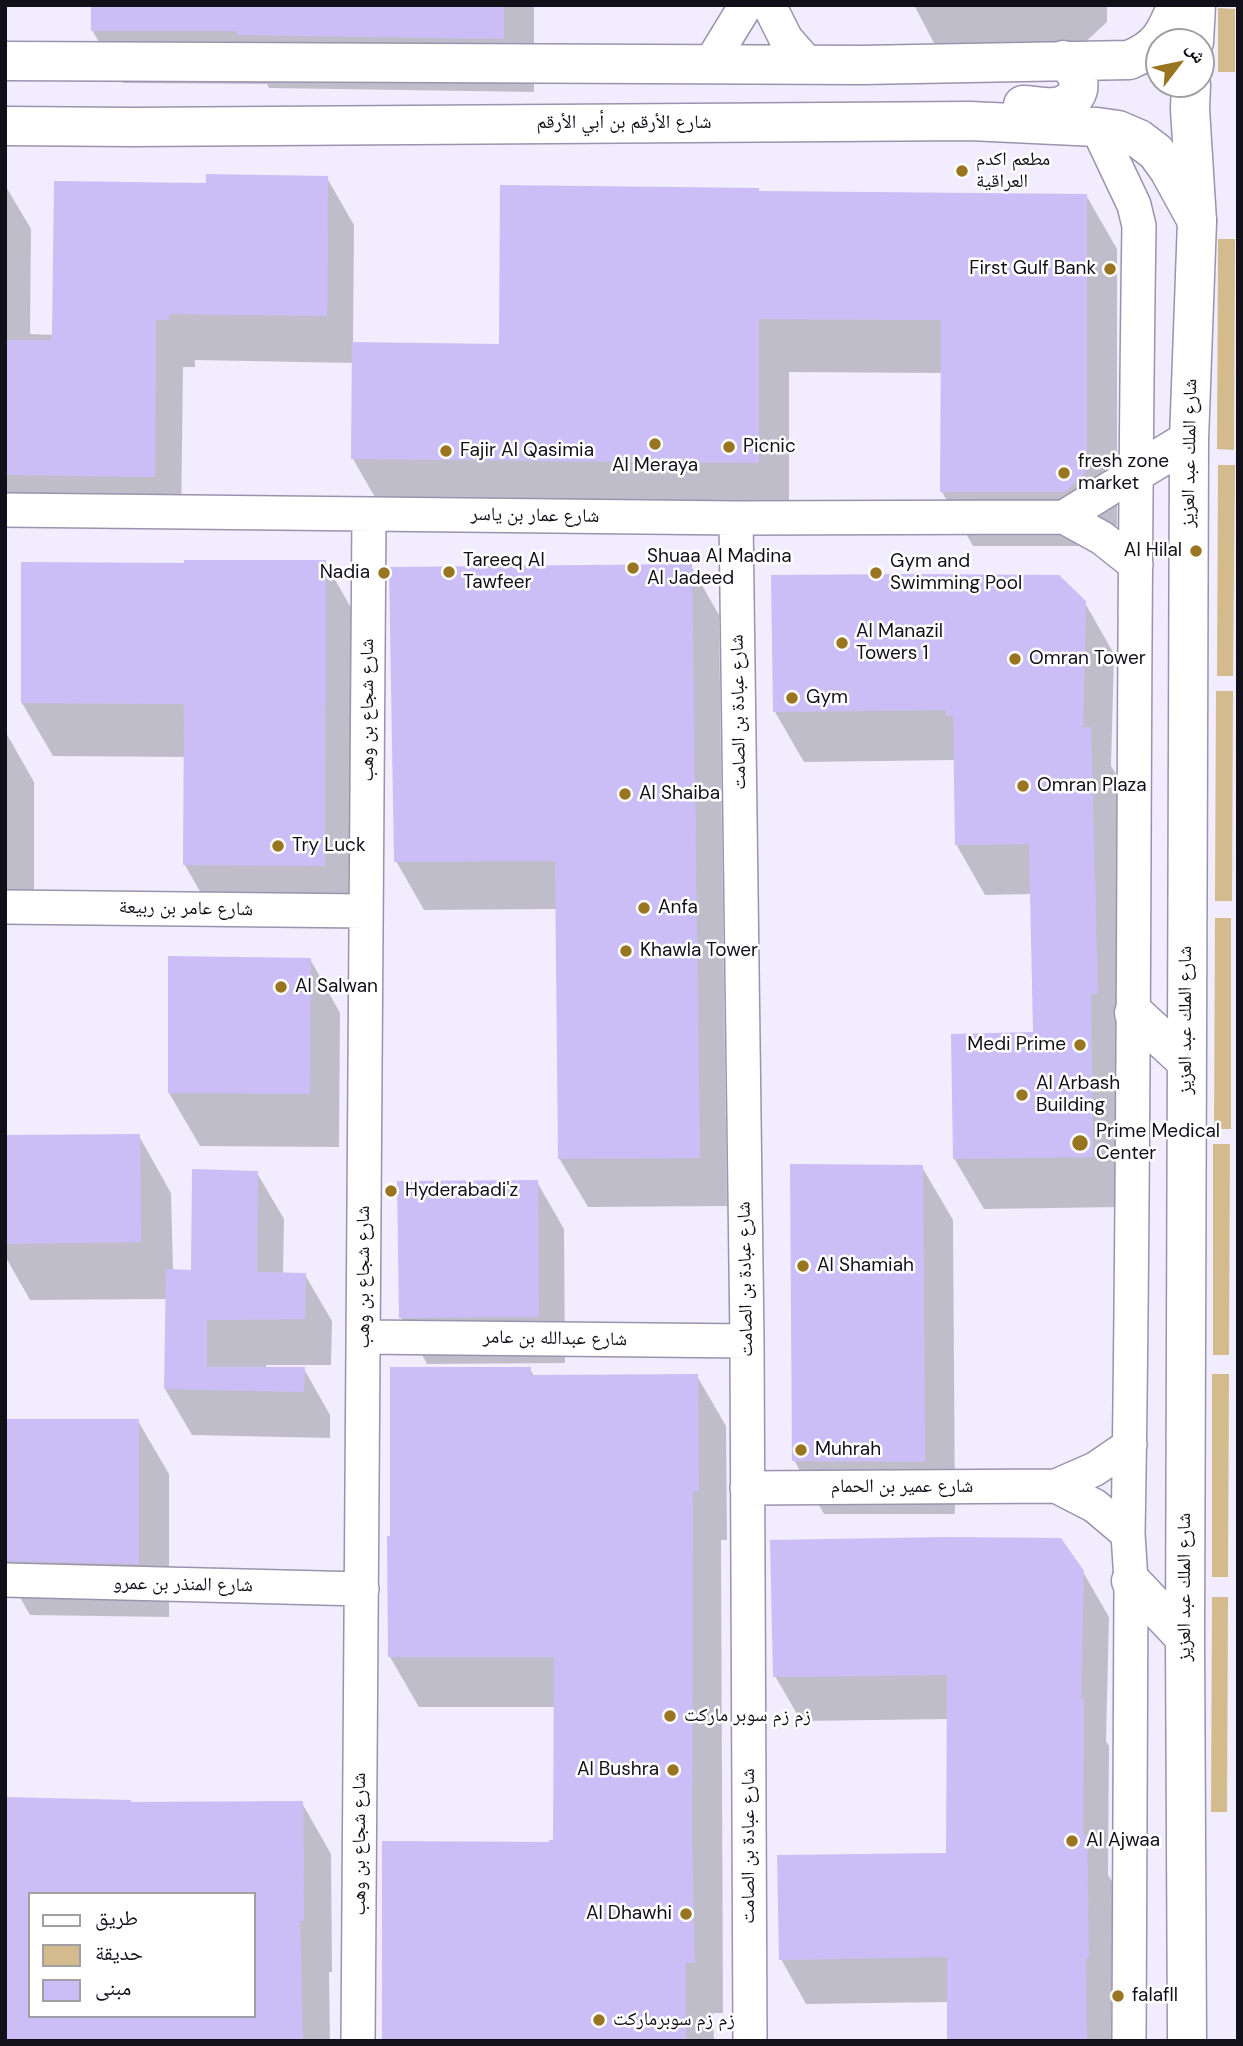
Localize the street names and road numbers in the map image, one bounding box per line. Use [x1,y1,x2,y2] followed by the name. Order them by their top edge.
[537,112,711,134] street label: شارع الأرقم بن أبي الأرقم
[1177,378,1203,528] street label: شارع الملك عبد العزيز
[470,503,600,529] street label: شارع عمار بن ياسر
[726,634,752,790] street label: شارع عبادة بن الصامت
[357,638,379,782] street label: شارع شجاع بن وهب
[119,896,253,922] street label: شارع عامر بن ربيعة
[1175,946,1197,1094] street label: شارع الملك عبد العزيز
[733,1201,759,1357] street label: شارع عبادة بن الصامت
[353,1205,375,1349] street label: شارع شجاع بن وهب
[483,1326,627,1352] street label: شارع عبدالله بن عامر
[831,1476,973,1498] street label: شارع عمير بن الحمام
[1174,1513,1196,1661] street label: شارع الملك عبد العزيز
[113,1572,253,1598] street label: شارع المنذر بن عمرو
[738,1768,760,1924] street label: شارع عبادة بن الصامت
[349,1772,371,1916] street label: شارع شجاع بن وهب

